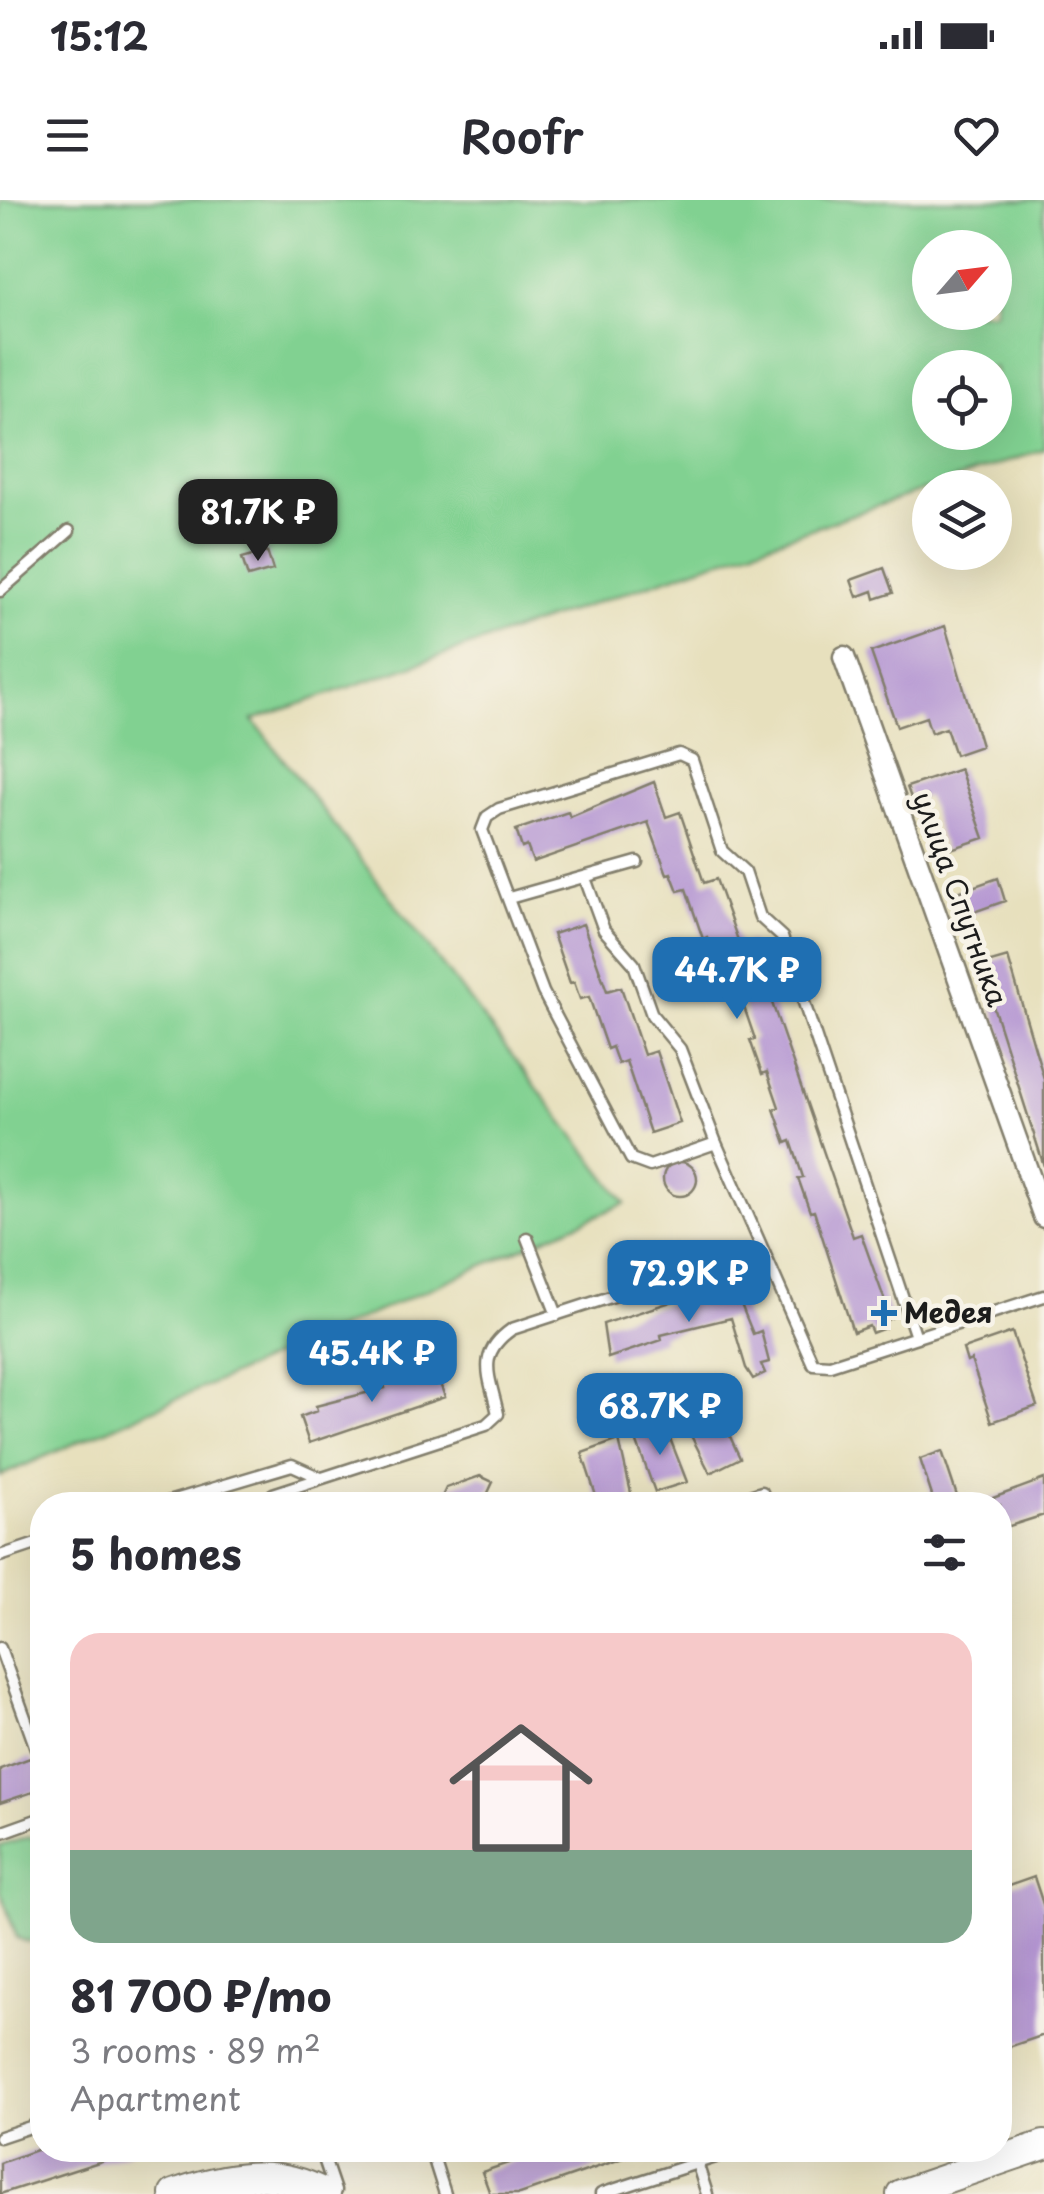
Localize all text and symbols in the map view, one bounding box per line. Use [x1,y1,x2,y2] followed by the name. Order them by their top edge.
[50,7,148,64] text: 15:12
[460,101,584,169] text: Roofr
[40,108,95,163] icon: menu
[949,108,1004,163] icon: heart
[912,230,1012,330] north arrow
[912,230,1012,570] map controls
[912,350,1012,450] button: locate
[912,470,1012,570] button: layers
[166,479,350,564] pin: 81.7K ₽
[200,487,316,535] text: 81.7K ₽
[903,785,1020,1012] street label: улица Спутника
[645,937,829,1022] pin: 44.7K ₽
[674,945,800,993] text: 44.7K ₽
[597,1240,781,1325] pin: 72.9K ₽
[629,1248,749,1296] text: 72.9K ₽
[904,1290,993,1333] place label: Медея
[873,1302,895,1324] marker: Медея
[280,1320,464,1405] pin: 45.4K ₽
[309,1328,435,1376] text: 45.4K ₽
[568,1373,752,1458] pin: 68.7K ₽
[599,1381,721,1429] text: 68.7K ₽
[70,1521,242,1584] text: 5 homes
[917,1525,972,1580] icon: filters
[431,1698,611,1878] icon: home
[70,1963,332,2026] text: 81 700 ₽/mo
[70,2026,321,2074] text: 3 rooms · 89 m²
[70,2074,241,2122] text: Apartment

